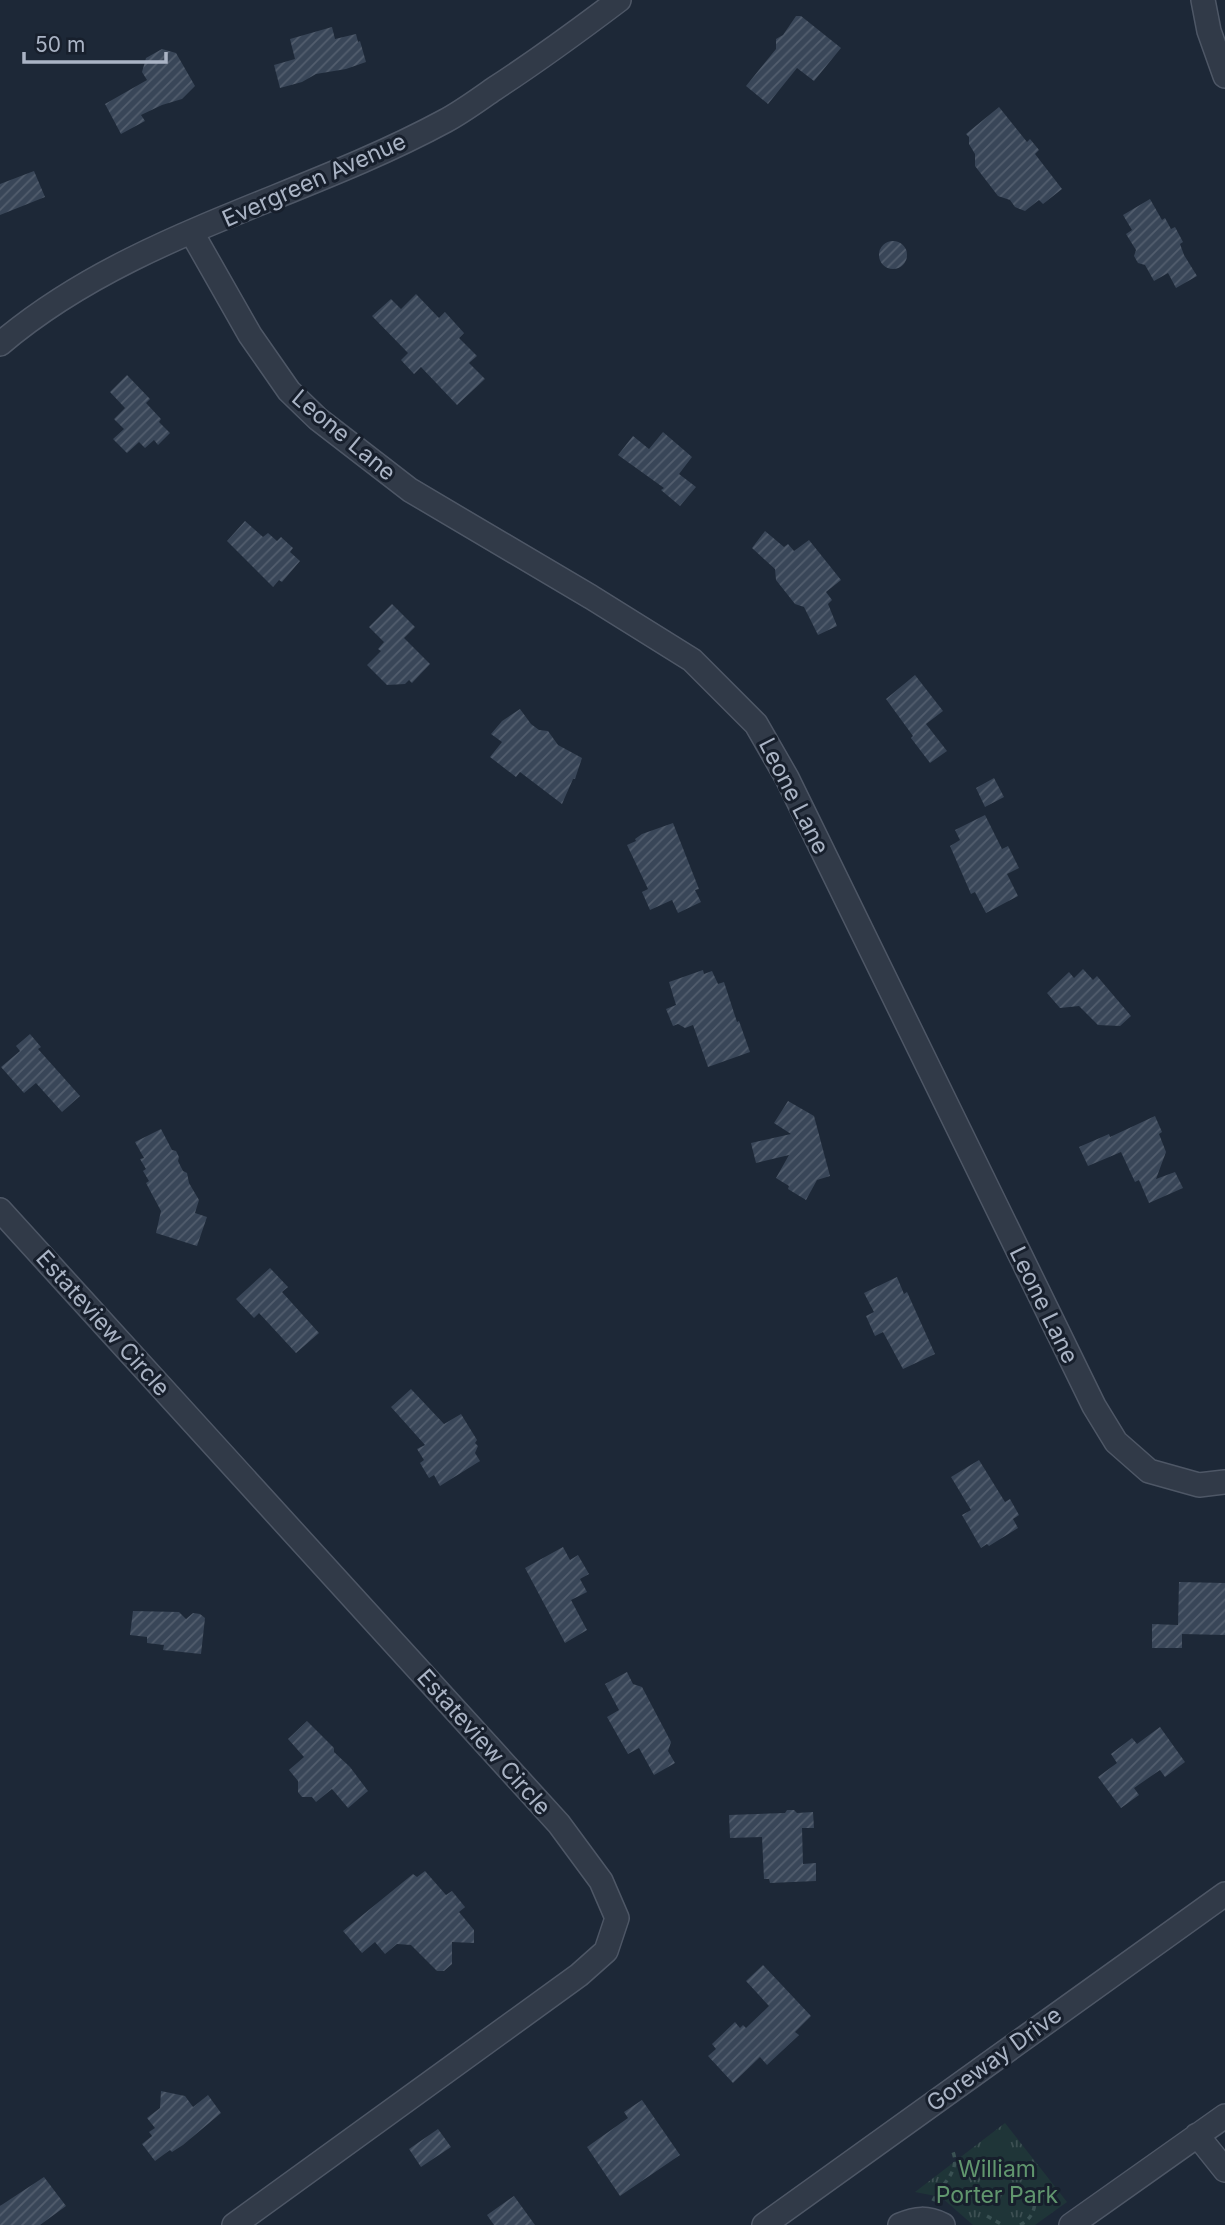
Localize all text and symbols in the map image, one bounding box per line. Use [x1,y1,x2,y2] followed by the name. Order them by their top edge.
[24,21,166,65] scale bar
[35,32,85,57] text: 50 m
[218,127,410,233] street label: Evergreen Avenue
[287,384,401,486] street label: Leone Lane
[753,733,835,859] street label: Leone Lane
[1004,1242,1084,1368] street label: Leone Lane
[30,1244,176,1402] street label: Estateview Circle
[411,1663,557,1821] street label: Estateview Circle
[921,2001,1067,2117] street label: Goreway Drive
[936,2155,1059,2209] park label: William Porter Park

